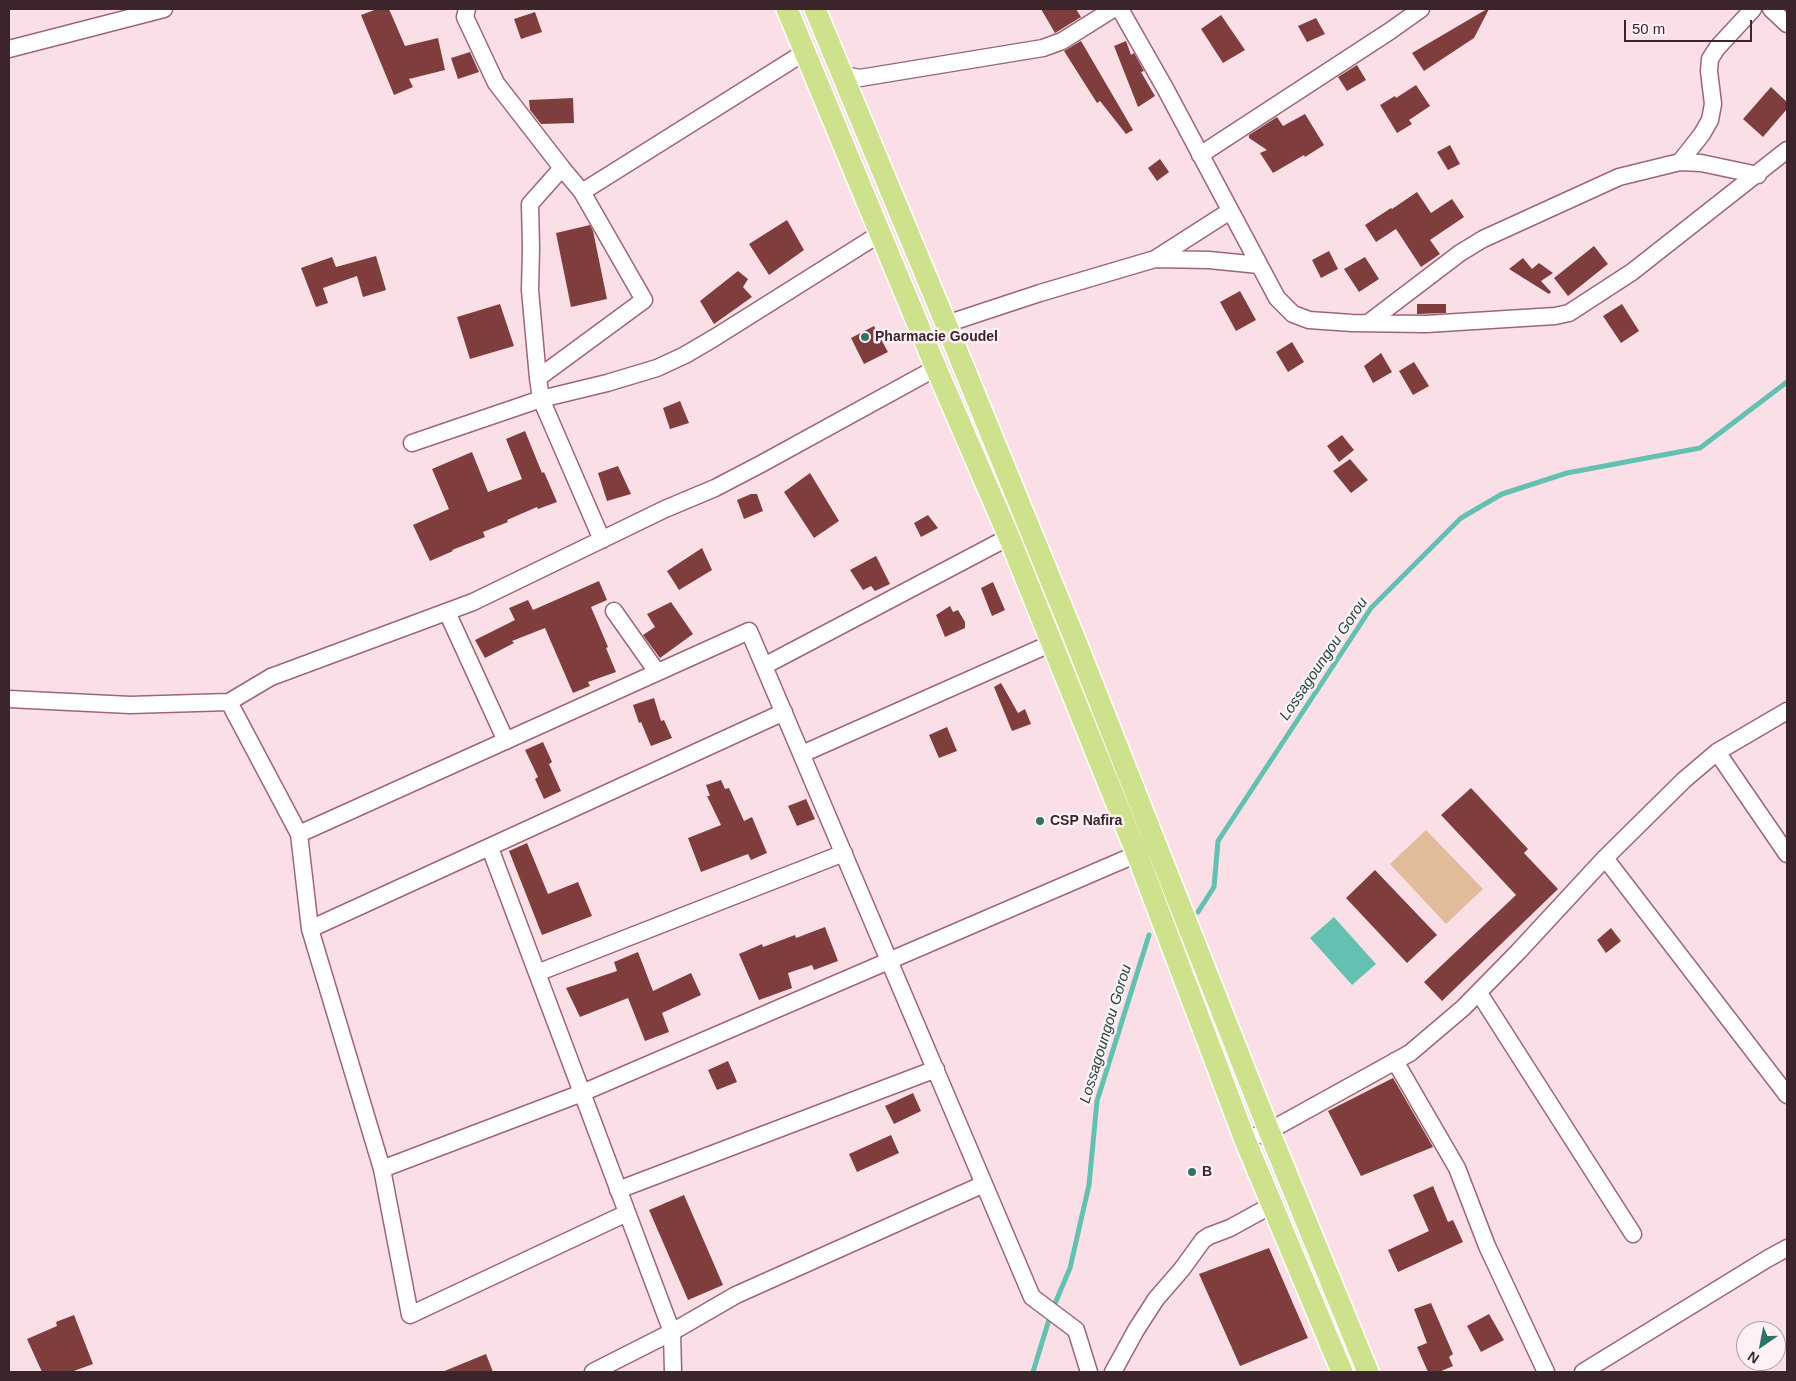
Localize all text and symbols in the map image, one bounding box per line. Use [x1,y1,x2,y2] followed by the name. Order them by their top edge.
[1626,10,1754,42] scale bar
[1632,20,1665,37] text: 50 m
[875,329,998,345] place label: Pharmacie Goudel
[859,331,871,343] marker: Pharmacie Goudel
[1276,594,1372,724] water label: Lossagoungou Gorou
[1050,813,1122,829] place label: CSP Nafira
[1034,815,1046,827] marker: CSP Nafira
[1076,962,1136,1106] water label: Lossagoungou Gorou
[1202,1164,1212,1180] place label: B
[1186,1166,1198,1178] marker: B
[1736,1321,1786,1371] north arrow
[1745,1348,1762,1367] text: N

